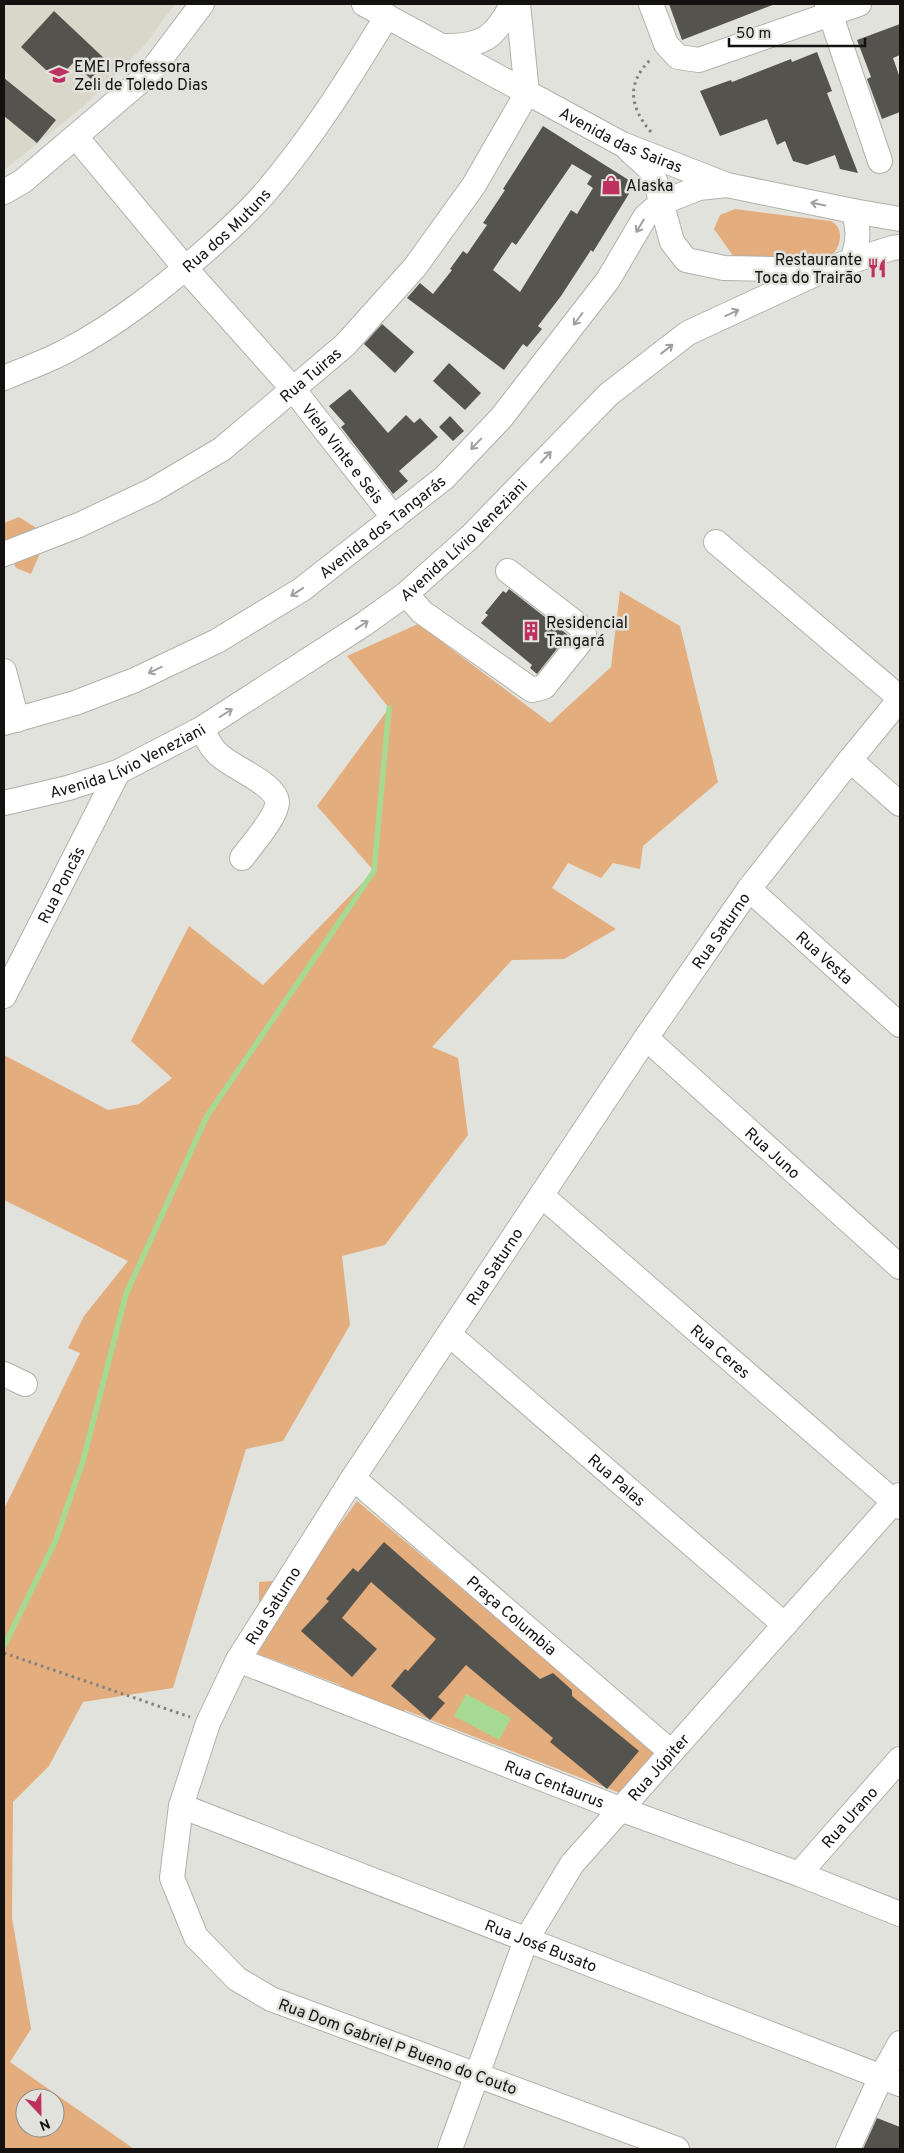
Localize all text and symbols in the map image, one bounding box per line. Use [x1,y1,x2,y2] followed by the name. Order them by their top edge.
[729,15,865,47] scale bar
[736,25,771,44] text: 50 m
[74,58,208,96] place label: EMEI Professora Zeli de Toledo Dias
[48,64,70,86] school or university icon: EMEI Professora Zeli de Toledo Dias
[555,104,685,179] street label: Avenida das Sairas
[600,174,622,196] shop icon: Alaska
[626,177,674,197] place label: Alaska
[179,185,276,278] street label: Rua dos Mutuns
[810,199,826,208] one-way arrow
[634,219,644,233] one-way arrow
[754,251,862,289] place label: Restaurante Toca do Trairão
[866,257,888,279] restaurant icon: Restaurante Toca do Trairão
[724,307,739,317] one-way arrow
[573,312,584,325] one-way arrow
[276,344,346,408] street label: Rua Tuiras
[660,344,674,354] one-way arrow
[296,400,387,509] street label: Viela Vinte e Seis
[470,438,482,451] one-way arrow
[540,450,552,463] one-way arrow
[316,472,451,584] street label: Avenida dos Tangarás
[397,476,532,607] street label: Avenida Lívio Veneziani
[290,587,304,598] one-way arrow
[546,614,628,652] place label: Residencial Tangará
[355,620,369,630] one-way arrow
[520,620,542,642] building icon: Residencial Tangará
[148,666,163,676] one-way arrow
[218,708,232,718] one-way arrow
[48,721,210,804] street label: Avenida Lívio Veneziani
[35,844,90,927] street label: Rua Poncãs
[689,889,755,974] street label: Rua Saturno
[791,928,856,990] street label: Rua Vesta
[740,1124,804,1184] street label: Rua Juno
[463,1225,529,1310] street label: Rua Saturno
[685,1321,753,1384] street label: Rua Ceres
[583,1451,649,1512] street label: Rua Palas
[242,1563,306,1649] street label: Rua Saturno
[462,1572,560,1661] street label: Praça Columbia
[624,1730,695,1806] street label: Rua Júpiter
[501,1757,607,1814] street label: Rua Centaurus
[818,1783,883,1853] street label: Rua Urano
[481,1916,599,1978] street label: Rua José Busato
[275,1995,519,2100] street label: Rua Dom Gabriel P Bueno do Couto
[15,2088,65,2138] north arrow
[36,2114,52,2133] text: N

